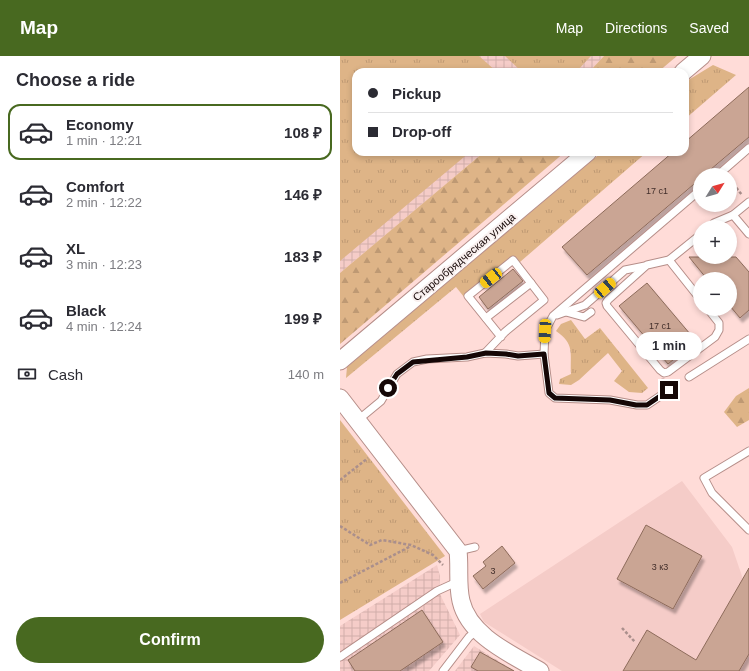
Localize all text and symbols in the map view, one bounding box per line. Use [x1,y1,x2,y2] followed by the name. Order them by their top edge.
[20,17,58,38] text: Map
[556,20,583,36] text: Map
[605,20,667,36] text: Directions
[689,20,729,36] text: Saved
[16,70,135,90] text: Choose a ride
[392,85,441,102] text: Pickup
[18,114,54,150] icon: car
[66,116,134,133] text: Economy
[392,123,451,140] text: Drop-off
[284,124,322,141] text: 108 ₽
[66,133,142,148] text: 1 min · 12:21
[693,168,737,212] north arrow
[693,168,737,316] map controls
[18,176,54,212] icon: car
[66,178,124,195] text: Comfort
[284,186,322,203] text: 146 ₽
[646,186,668,196] house number: 17 с1
[66,195,142,210] text: 2 min · 12:22
[410,210,518,303] street label: Старообрядческая улица
[693,220,737,264] button: +
[18,238,54,274] icon: car
[66,240,85,257] text: XL
[284,248,322,265] text: 183 ₽
[66,257,142,272] text: 3 min · 12:23
[478,266,504,290] car
[693,272,737,316] button: −
[592,276,618,300] car
[18,300,54,336] icon: car
[66,302,106,319] text: Black
[284,310,322,327] text: 199 ₽
[66,319,142,334] text: 4 min · 12:24
[538,319,552,343] car
[649,321,671,331] house number: 17 с1
[636,332,702,360] callout: 1 min
[652,338,686,353] text: 1 min
[16,363,38,385] icon: cash
[48,366,83,383] text: Cash
[288,367,324,382] text: 140 m
[379,379,397,397] route start
[660,381,678,399] route end
[652,562,668,572] house number: 3 к3
[490,566,496,576] house number: 3
[16,617,324,663] button: Confirm

